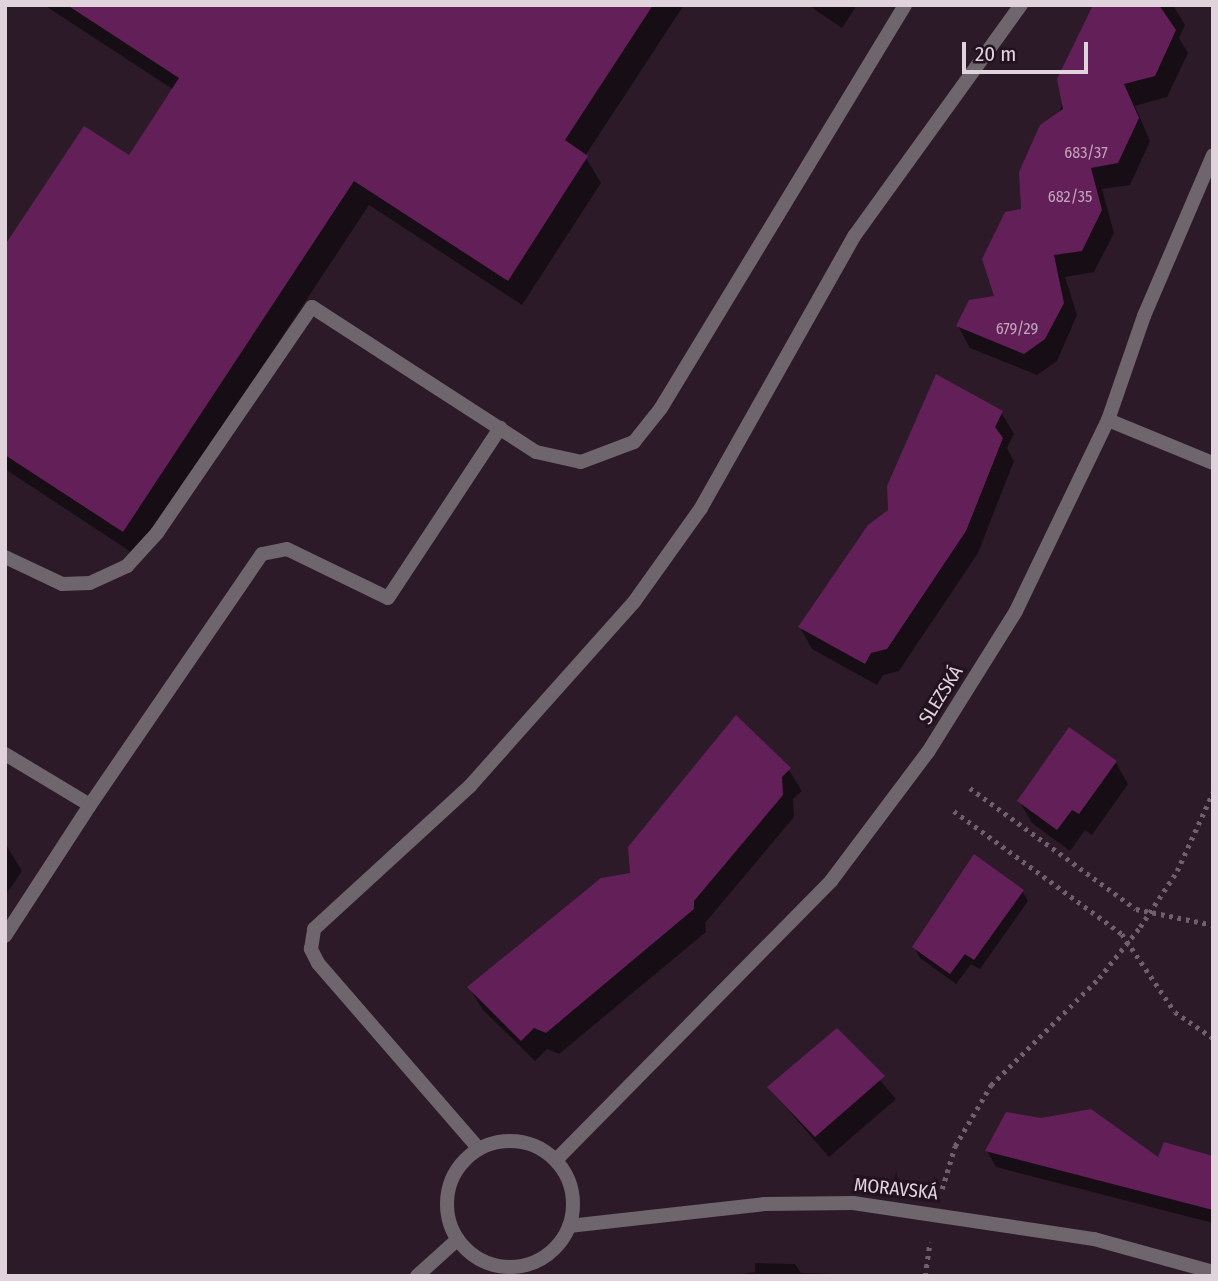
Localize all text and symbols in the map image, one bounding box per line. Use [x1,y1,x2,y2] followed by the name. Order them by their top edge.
[966,28,1092,72] scale bar
[975,41,1016,67] text: 20 m
[1064,143,1108,163] house number: 683/37
[1048,187,1092,207] house number: 682/35
[996,319,1038,339] house number: 679/29
[914,661,968,729] street label: SLEZSKÁ
[853,1173,939,1205] street label: MORAVSKÁ

